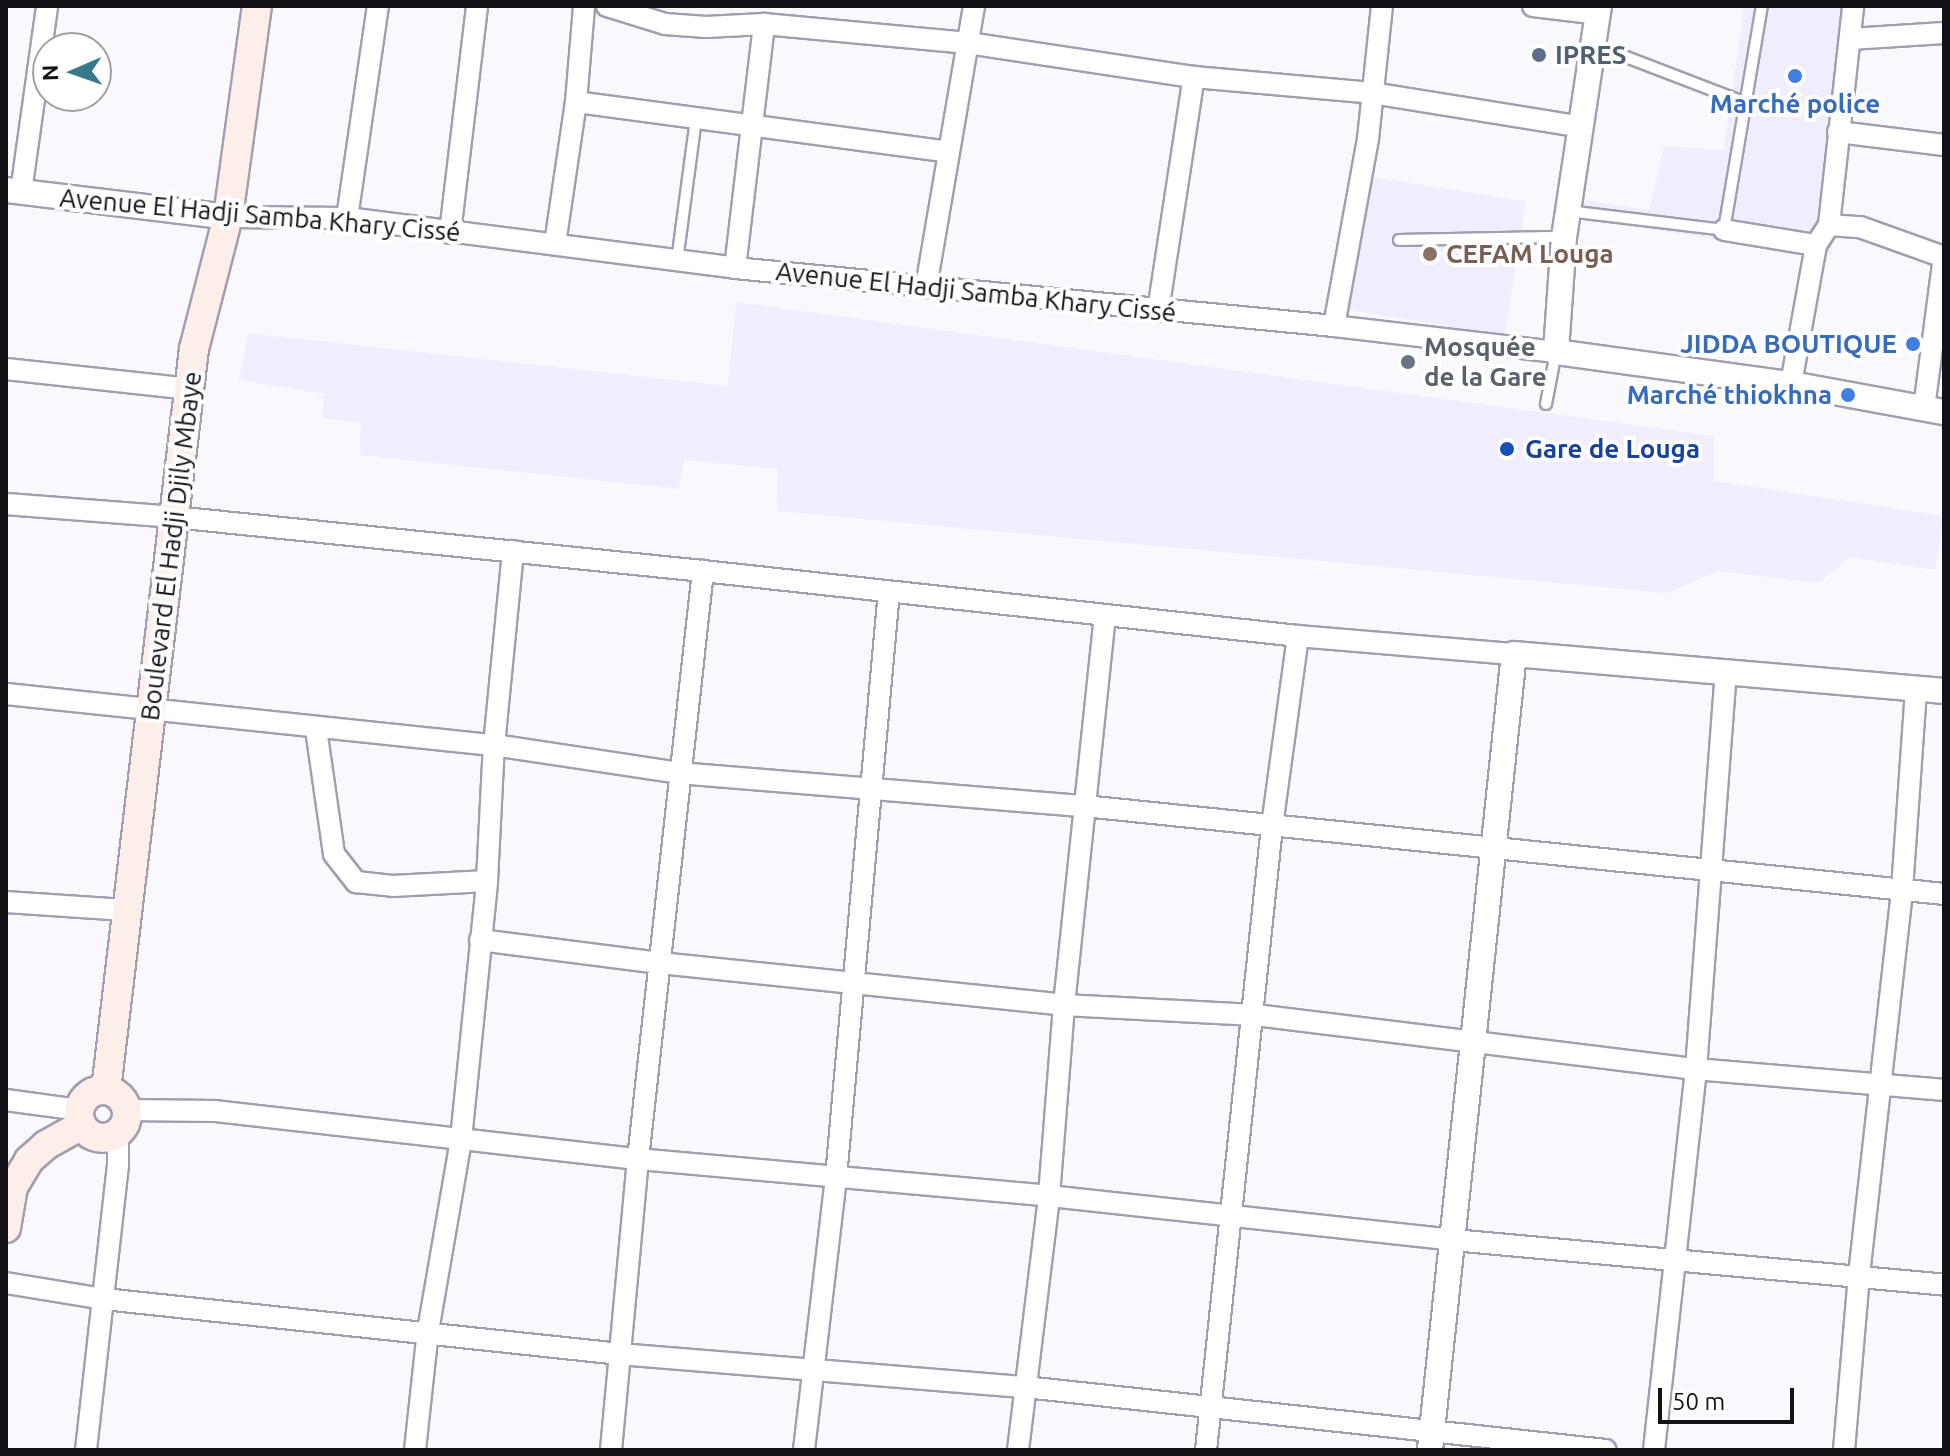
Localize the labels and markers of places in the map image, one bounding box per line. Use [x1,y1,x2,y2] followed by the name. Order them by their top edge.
[1555,39,1627,71] place label: IPRES
[1530,46,1548,64] marker: IPRES
[1786,67,1804,85] marker: Marché police
[1710,88,1880,120] place label: Marché police
[1446,238,1614,270] place label: CEFAM Louga
[1421,245,1439,263] marker: CEFAM Louga
[1680,328,1897,360] place label: JIDDA BOUTIQUE
[1424,331,1547,392] place label: Mosquée de la Gare
[1904,335,1922,353] marker: JIDDA BOUTIQUE
[1399,353,1417,371] marker: Mosquée de la Gare
[1627,379,1832,411] place label: Marché thiokhna
[1839,386,1857,404] marker: Marché thiokhna
[1525,433,1700,465] place label: Gare de Louga
[1496,438,1518,460] marker: Gare de Louga

